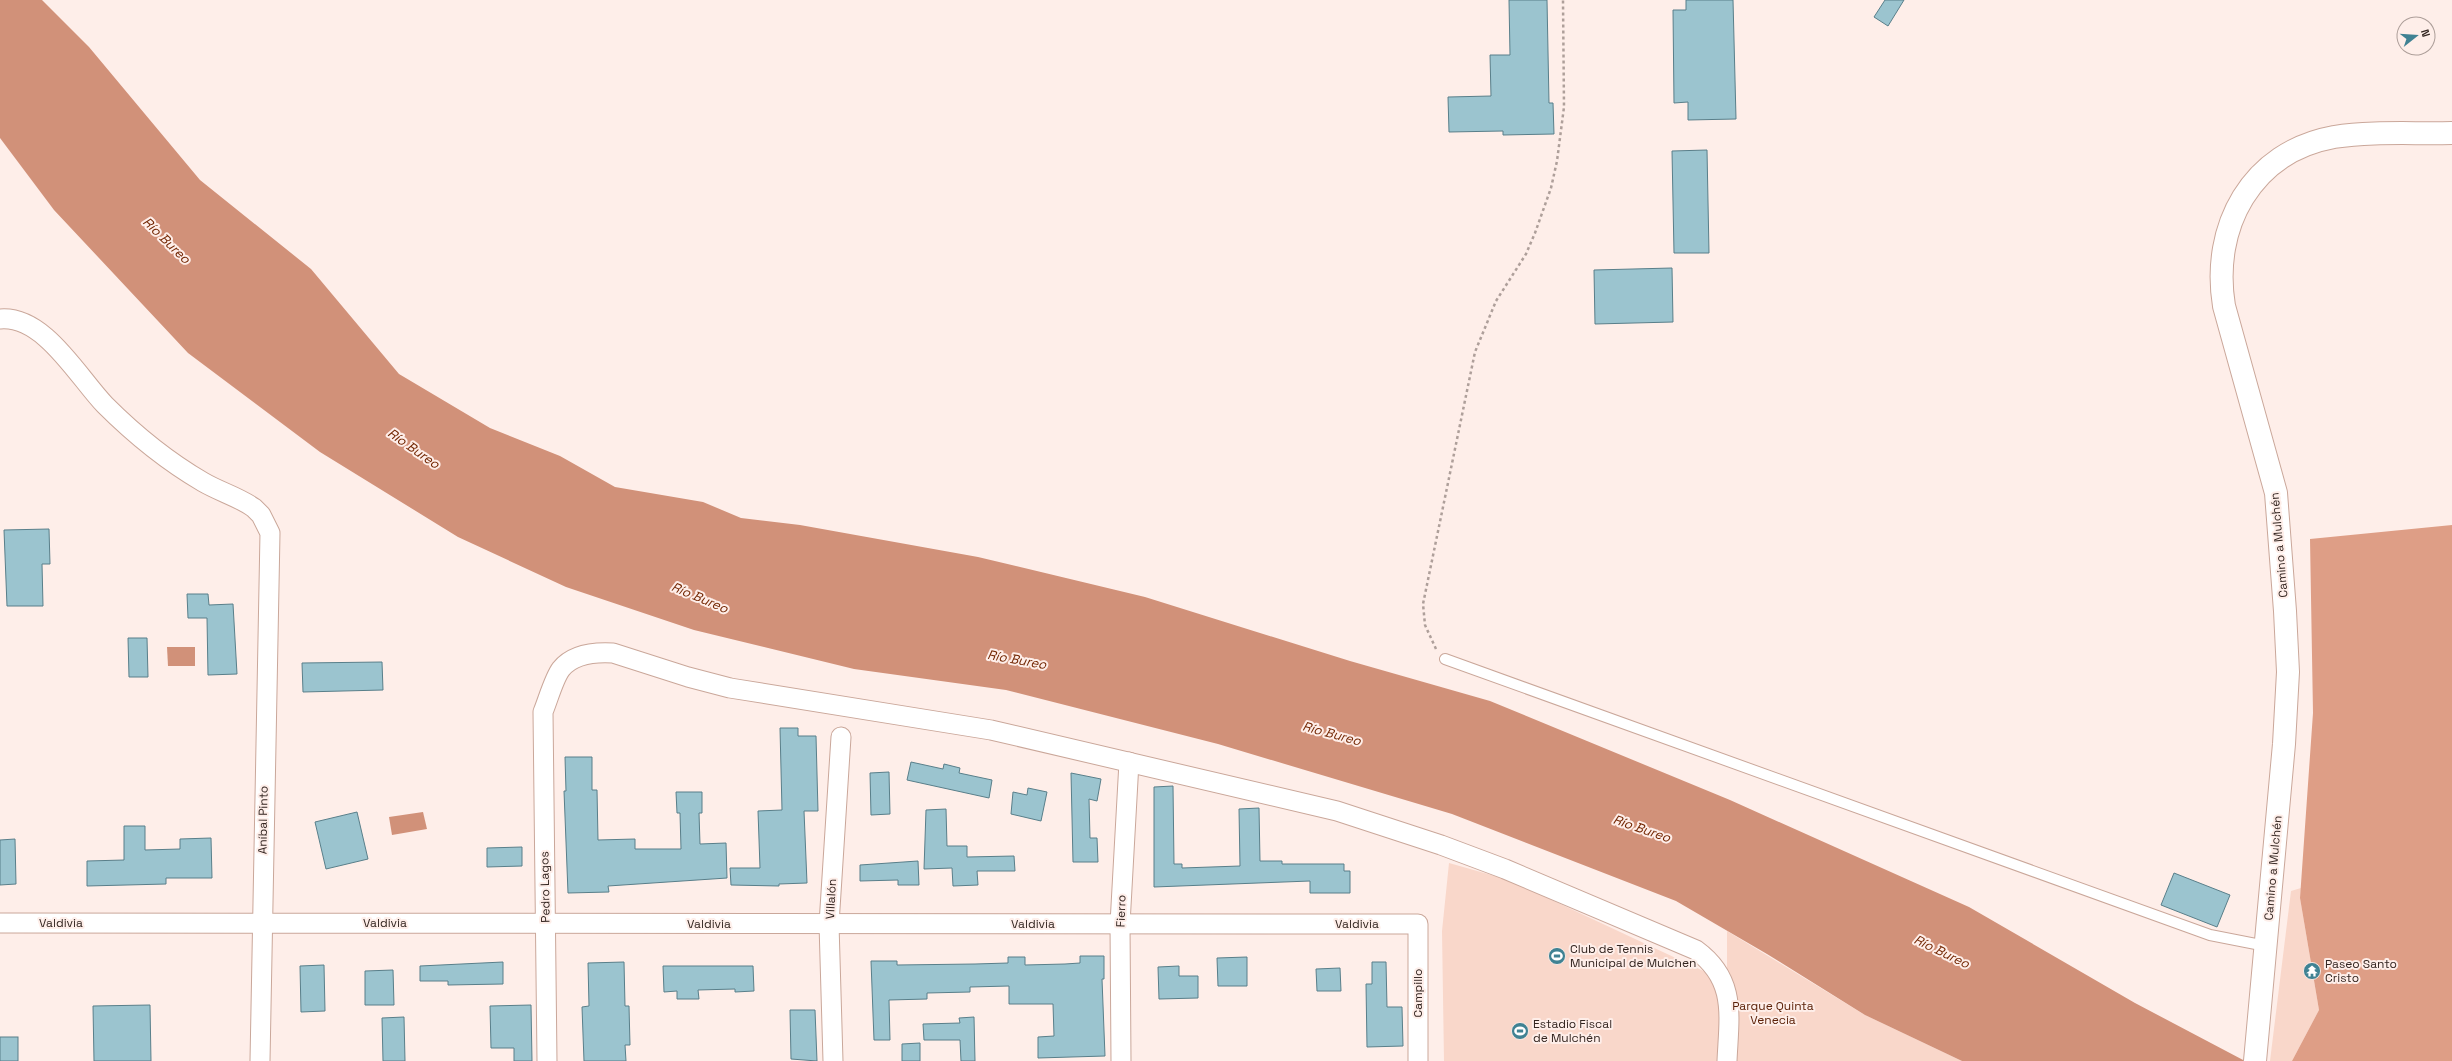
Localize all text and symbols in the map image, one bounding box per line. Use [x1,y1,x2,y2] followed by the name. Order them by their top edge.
[2396,16,2436,56] north arrow
[2418,28,2433,39] text: N
[139,214,195,268] water label: Río Bureo
[384,424,444,473] water label: Río Bureo
[2266,492,2292,598] street label: Camino a Mulchén
[669,578,731,617] water label: Río Bureo
[986,646,1049,673] water label: Río Bureo
[1301,718,1364,750] water label: Río Bureo
[254,786,272,854] street label: Aníbal Pinto
[1611,811,1674,847] water label: Río Bureo
[2260,815,2286,921] street label: Camino a Mulchén
[536,851,554,923] street label: Pedro Lagos
[822,878,840,920] street label: Villalón
[1112,894,1130,928] street label: Fierro
[39,915,83,931] street label: Valdivia
[363,915,407,931] street label: Valdivia
[687,916,731,932] street label: Valdivia
[1011,916,1055,932] street label: Valdivia
[1335,916,1379,932] street label: Valdivia
[1911,931,1973,973] water label: Río Bureo
[1570,941,1696,971] place label: Club de Tennis Municipal de Mulchen
[1547,946,1567,966] sports icon: Club de Tennis Municipal de Mulchen
[2325,956,2397,986] place label: Paseo Santo Cristo
[2302,961,2322,981] temple icon: Paseo Santo Cristo
[1410,969,1426,1017] street label: Campillo
[1732,998,1814,1028] park label: Parque Quinta Venecia
[1533,1016,1612,1046] place label: Estadio Fiscal de Mulchén
[1510,1021,1530,1041] sports icon: Estadio Fiscal de Mulchén

